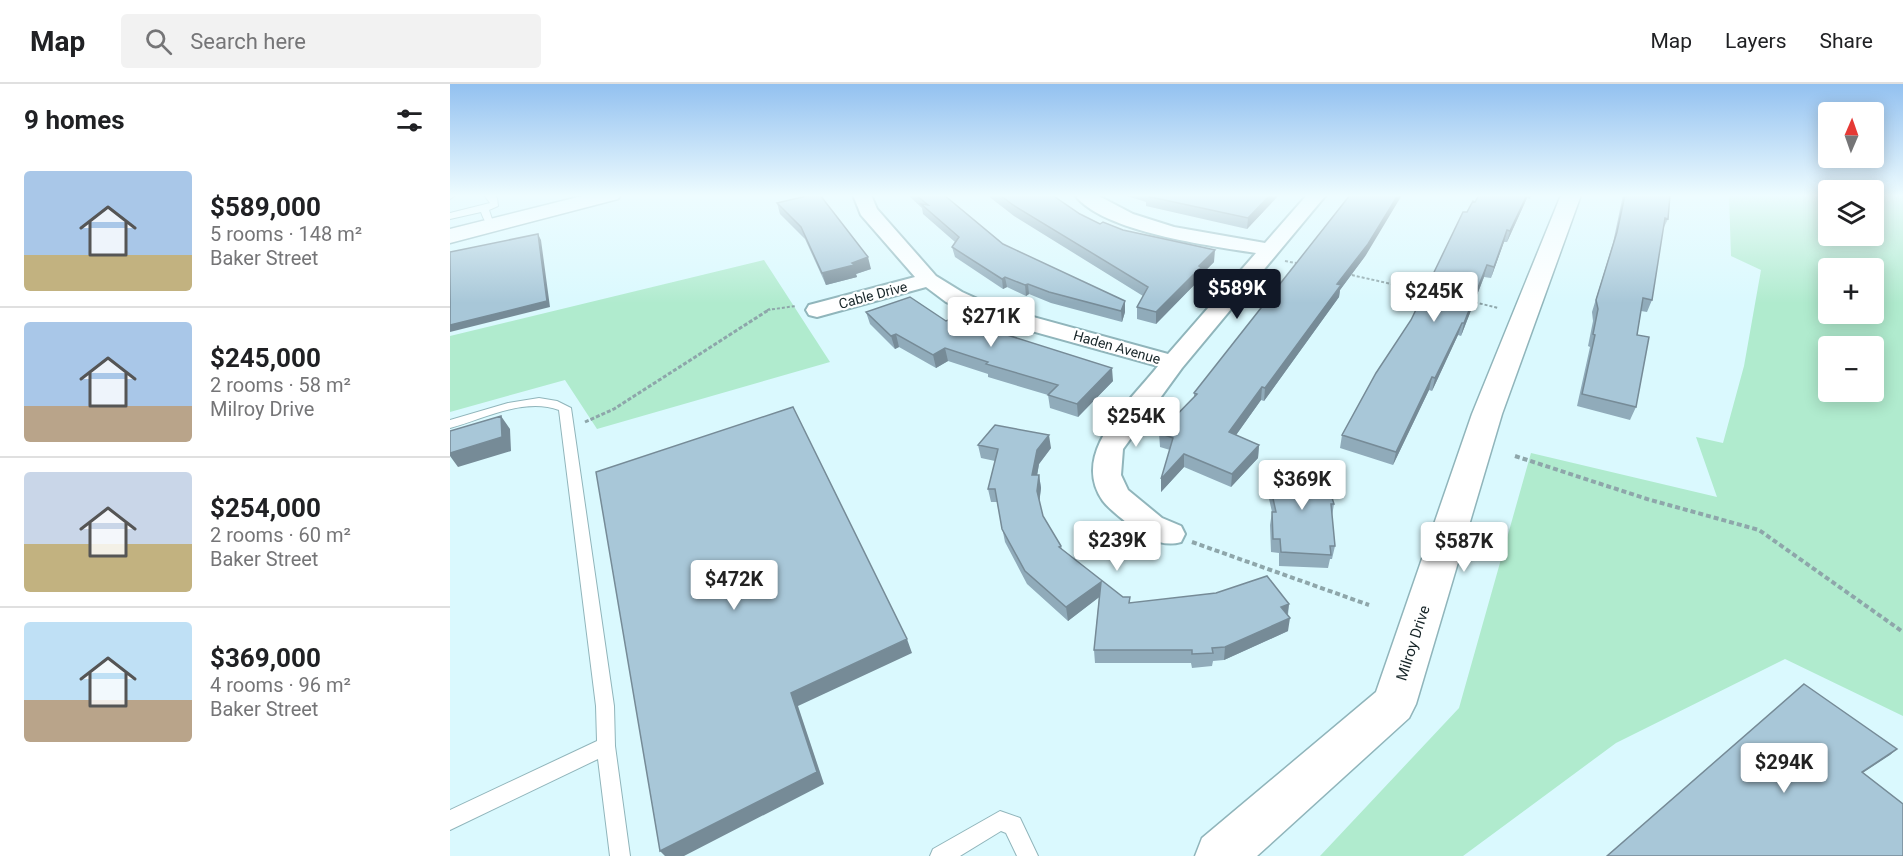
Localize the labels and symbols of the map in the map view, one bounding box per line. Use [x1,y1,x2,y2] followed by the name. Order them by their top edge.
[1818,102,1884,168] north arrow
[1195,269,1279,320] pin: $589K
[1392,272,1476,323] pin: $245K
[837,278,909,312] street label: Cable Drive
[949,297,1033,348] pin: $271K
[1072,327,1162,367] street label: Haden Avenue
[1094,397,1178,448] pin: $254K
[1260,460,1344,511] pin: $369K
[1075,521,1159,572] pin: $239K
[1422,522,1506,573] pin: $587K
[692,560,776,611] pin: $472K
[1392,603,1434,683] street label: Milroy Drive
[1742,743,1826,794] pin: $294K

